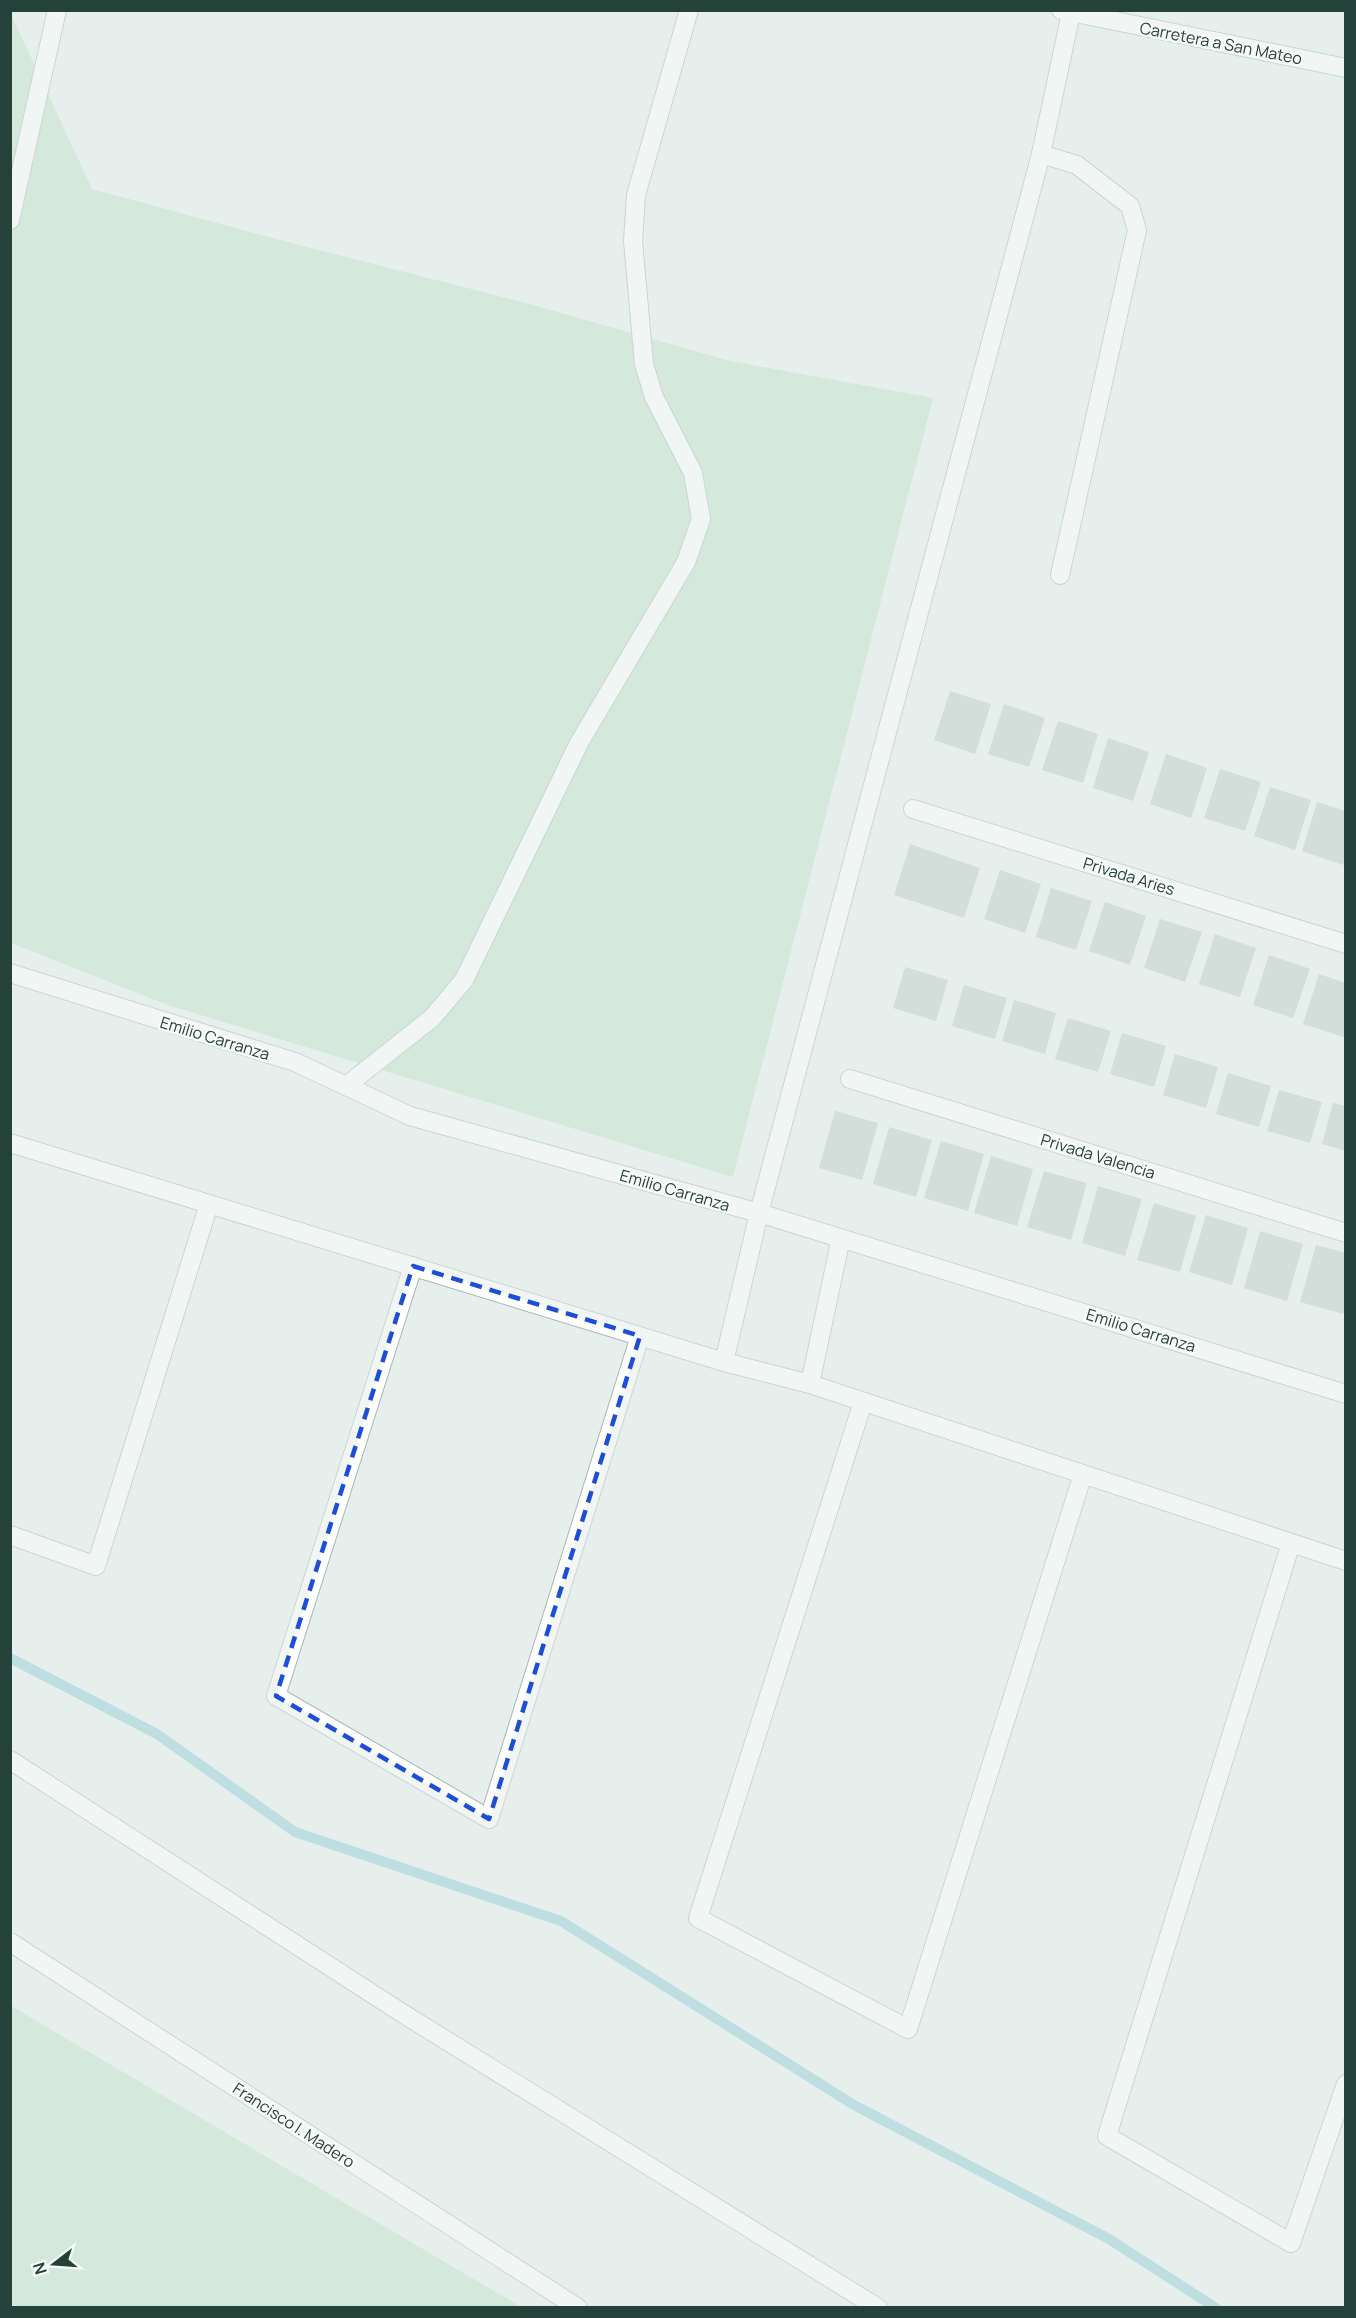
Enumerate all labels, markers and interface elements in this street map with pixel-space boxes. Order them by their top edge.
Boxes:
street label: Carretera a San Mateo [1138,16,1304,70]
street label: Privada Aries [1081,852,1177,900]
street label: Emilio Carranza [158,1011,272,1065]
street label: Privada Valencia [1038,1128,1158,1184]
street label: Emilio Carranza [617,1164,733,1216]
street label: Emilio Carranza [1084,1303,1198,1357]
street label: Francisco I. Madero [229,2077,359,2173]
north arrow [24,2234,84,2294]
text: N [27,2260,52,2277]

